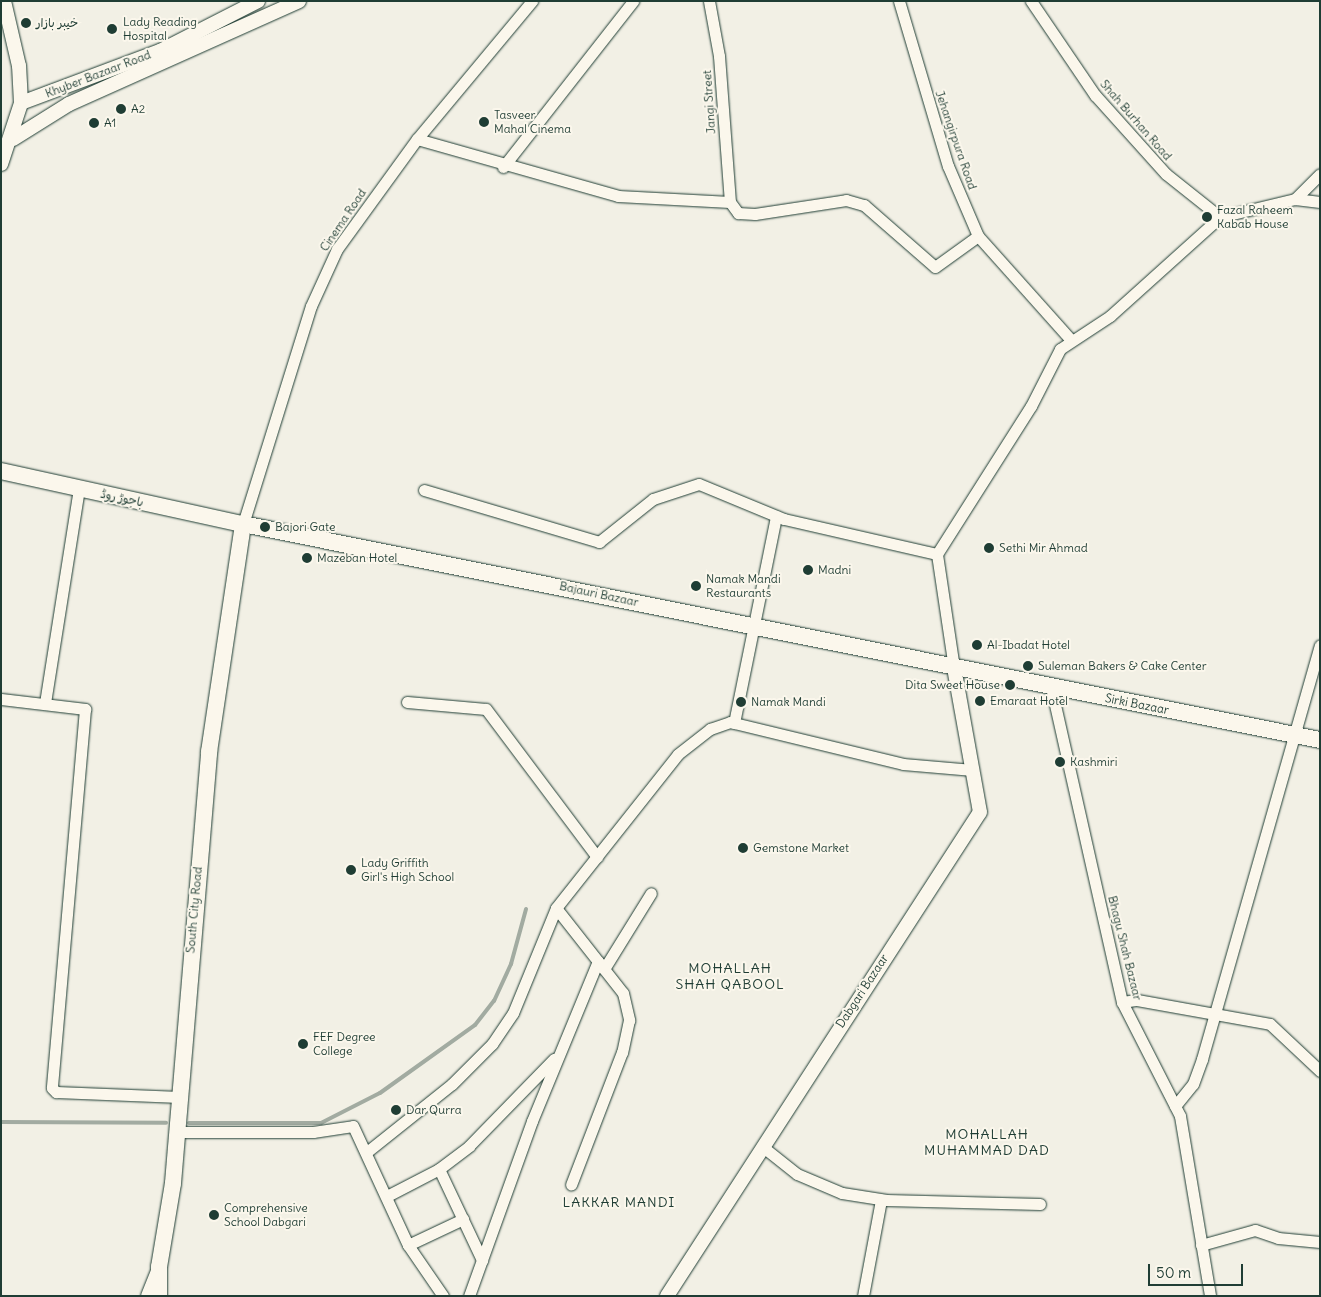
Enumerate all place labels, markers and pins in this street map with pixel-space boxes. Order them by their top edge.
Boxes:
place label: Lady Reading Hospital [123,15,197,43]
place label: خیبر بازار [36,16,78,30]
marker: خیبر بازار [20,17,32,29]
marker: Lady Reading Hospital [105,22,119,36]
place label: A2 [131,102,145,116]
marker: A2 [115,103,127,115]
place label: Tasveer Mahal Cinema [494,108,571,136]
place label: A1 [104,116,116,130]
marker: Tasveer Mahal Cinema [478,116,490,128]
marker: A1 [88,117,100,129]
place label: Fazal Raheem Kabab House [1217,203,1293,231]
marker: Fazal Raheem Kabab House [1201,211,1213,223]
place label: Bajori Gate [275,520,335,534]
marker: Bajori Gate [259,521,271,533]
place label: Sethi Mir Ahmad [999,541,1088,555]
marker: Sethi Mir Ahmad [983,542,995,554]
place label: Mazeban Hotel [317,551,397,565]
marker: Mazeban Hotel [301,552,313,564]
place label: Madni [818,563,851,577]
marker: Madni [802,564,814,576]
place label: Namak Mandi Restaurants [706,572,781,600]
marker: Namak Mandi Restaurants [690,580,702,592]
place label: Al-Ibadat Hotel [987,638,1070,652]
marker: Al-Ibadat Hotel [971,639,983,651]
place label: Suleman Bakers & Cake Center [1038,659,1207,673]
marker: Suleman Bakers & Cake Center [1022,660,1034,672]
place label: Dita Sweet House [905,678,1000,692]
marker: Dita Sweet House [1004,679,1016,691]
place label: Emaraat Hotel [990,694,1068,708]
place label: Namak Mandi [751,695,826,709]
marker: Emaraat Hotel [974,695,986,707]
marker: Namak Mandi [735,696,747,708]
place label: Kashmiri [1070,755,1117,769]
marker: Kashmiri [1054,756,1066,768]
place label: Gemstone Market [753,841,849,855]
marker: Gemstone Market [737,842,749,854]
place label: Lady Griffith Girl's High School [361,856,454,884]
marker: Lady Griffith Girl's High School [345,864,357,876]
place label: FEF Degree College [313,1030,376,1058]
marker: FEF Degree College [297,1038,309,1050]
place label: Dar Qurra [406,1103,462,1117]
marker: Dar Qurra [390,1104,402,1116]
place label: Comprehensive School Dabgari [224,1201,308,1229]
marker: Comprehensive School Dabgari [208,1209,220,1221]

